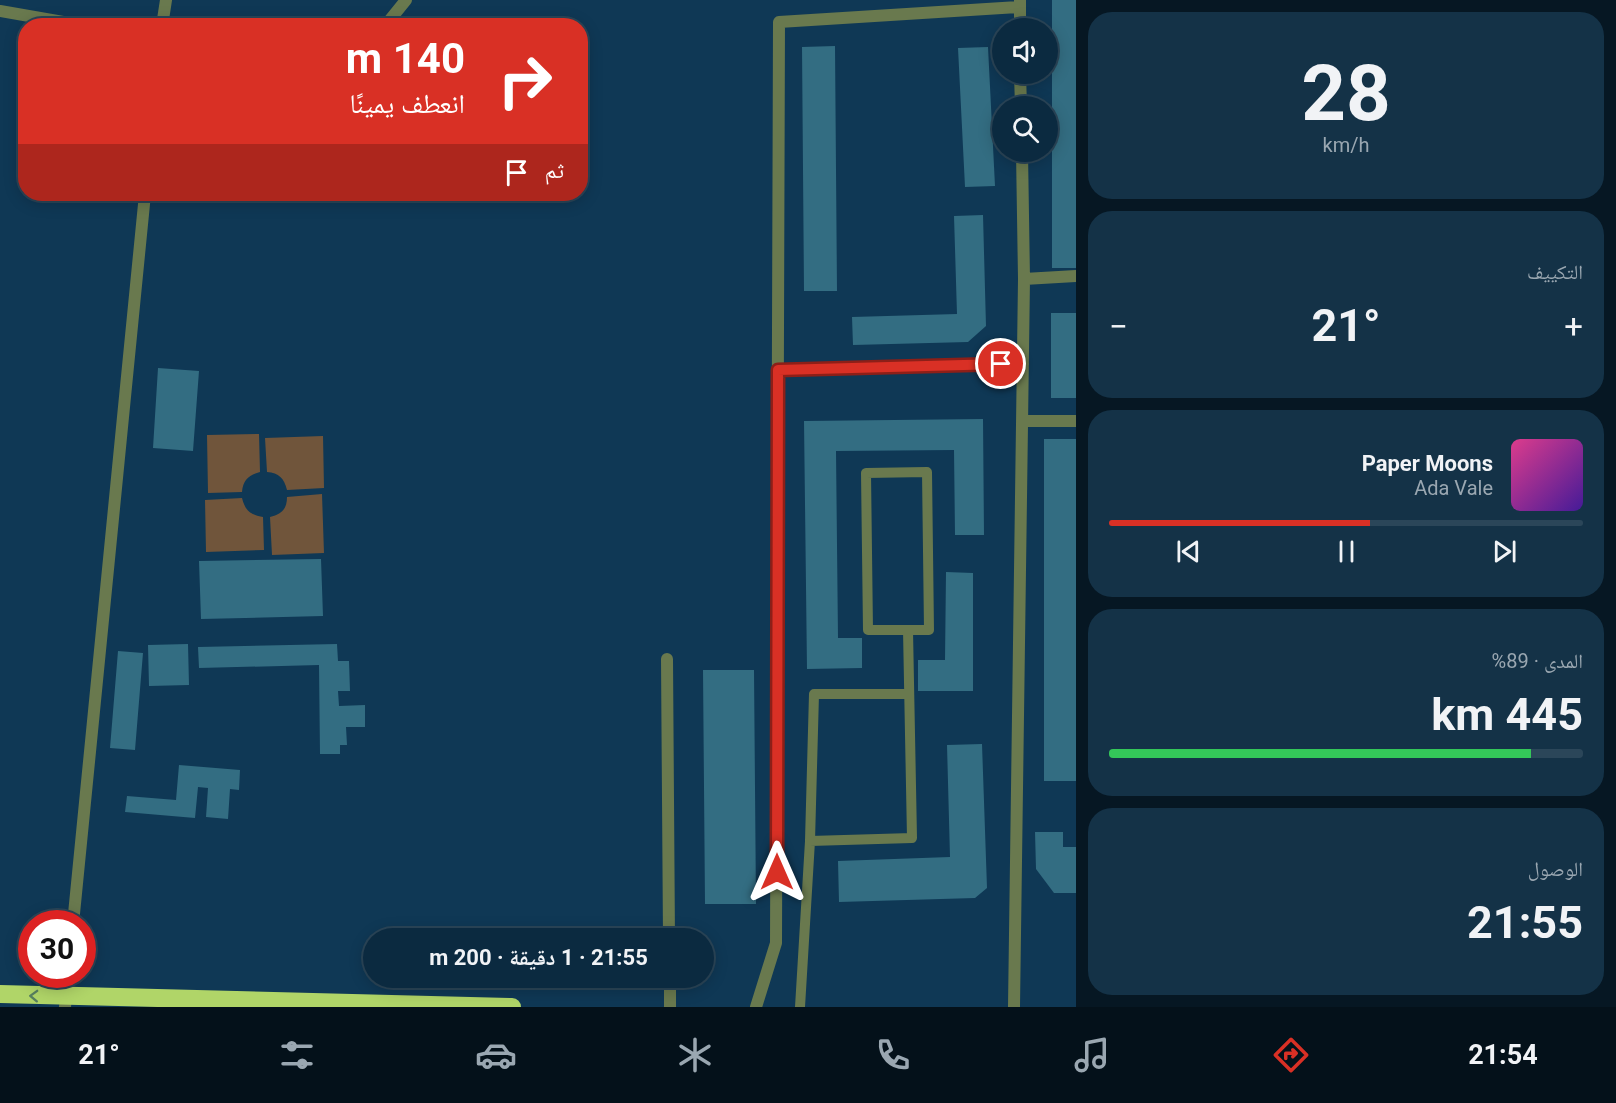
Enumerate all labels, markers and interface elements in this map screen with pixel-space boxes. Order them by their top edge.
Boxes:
map controls [992,18,1058,162]
button: sound [992,18,1058,84]
text: 140 m [346,34,465,83]
icon: right [486,42,564,120]
text: 28 [1301,48,1391,139]
text: انعطف يمينًا [349,88,465,120]
button: search [992,96,1058,162]
text: km/h [1323,133,1369,157]
icon: arrive [500,156,533,189]
text: ثم [545,158,564,183]
text: التكييف [1527,260,1583,284]
text: 21° [1311,299,1381,352]
text: − [1109,307,1128,346]
text: + [1564,307,1583,346]
pin [975,338,1026,389]
icon: arrive [984,347,1017,380]
text: Paper Moons [1362,451,1493,476]
text: Ada Vale [1414,476,1493,500]
icon: previous [1172,535,1205,568]
icon: pause [1330,535,1363,568]
icon: next [1488,535,1521,568]
text: المدى · 89% [1492,649,1583,673]
text: 445 km [1431,688,1583,741]
position arrow [745,840,809,904]
text: الوصول [1528,857,1583,881]
text: 21:55 [1467,896,1583,949]
speed limit sign: 30 [18,910,96,988]
text: 21:55 · 1 دقيقة · 200 m [429,945,648,970]
one-way arrow [29,989,38,1002]
icon: filters [276,1034,318,1076]
icon: car [475,1034,517,1076]
icon: climate [674,1034,716,1076]
icon: phone [872,1034,914,1076]
icon: music [1071,1034,1113,1076]
icon: directions [1270,1034,1312,1076]
text: 21° [78,1039,120,1071]
text: 21:54 [1468,1039,1538,1071]

